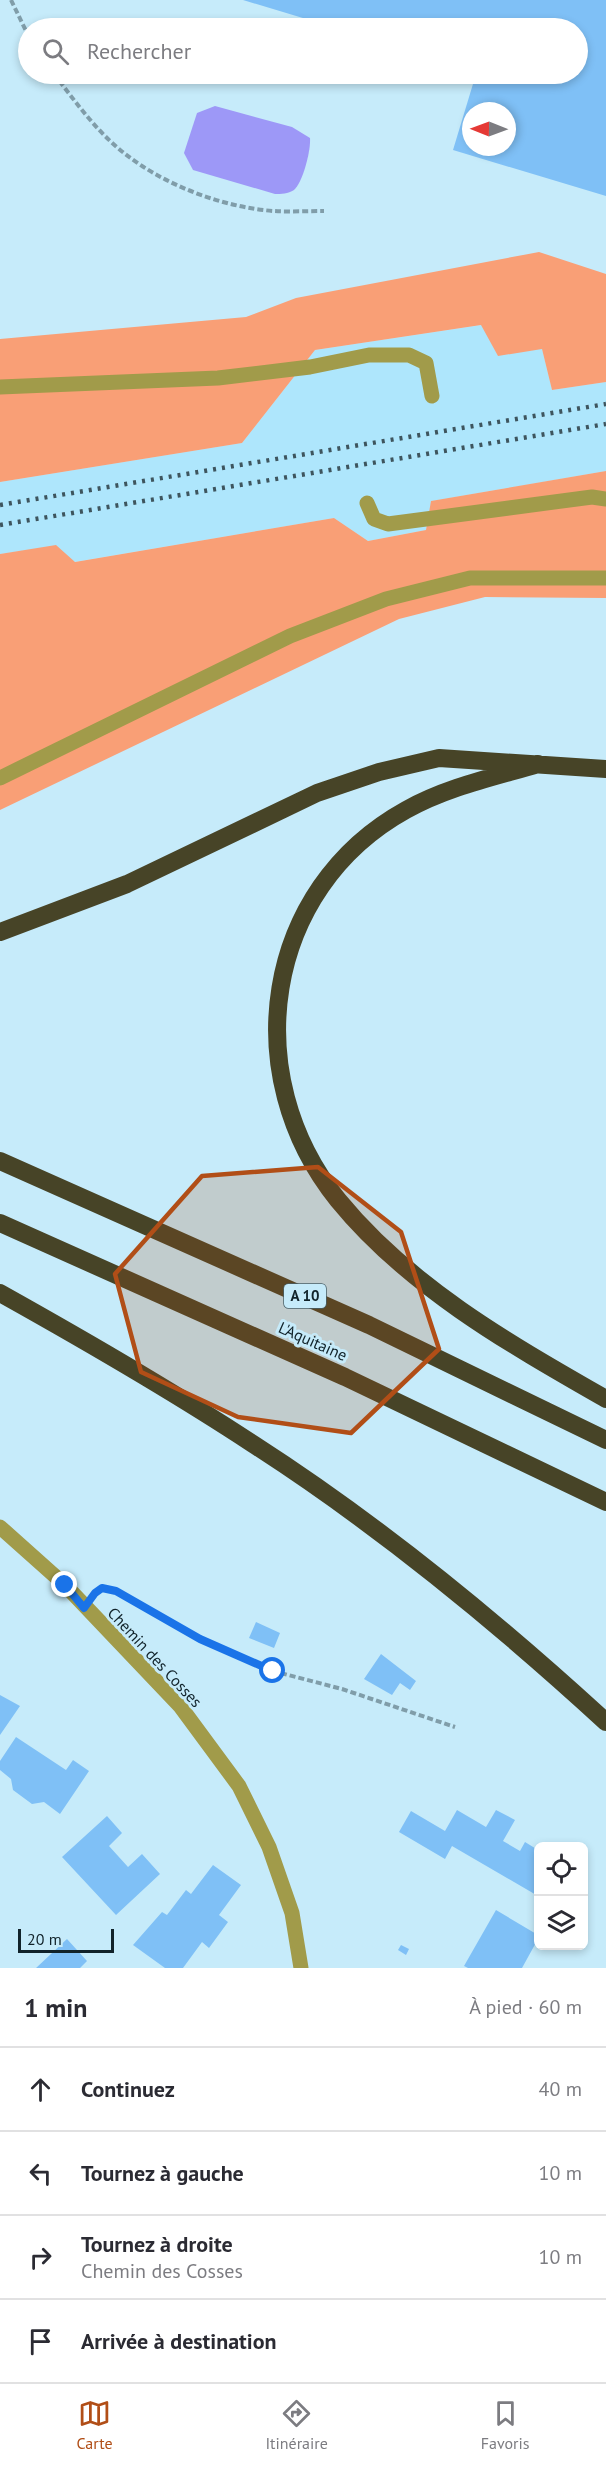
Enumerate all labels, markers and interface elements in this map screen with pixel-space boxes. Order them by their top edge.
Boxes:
search box [18,18,588,84]
icon: search [39,35,72,68]
text: Rechercher [87,37,191,65]
north arrow [462,102,516,156]
road number: A 10 [284,1284,326,1308]
street label: L'Aquitaine [276,1317,350,1365]
route end [51,1571,77,1597]
street label: Chemin des Cosses [104,1603,207,1711]
route start [259,1657,285,1683]
map controls [534,1842,588,1950]
button: locate [534,1842,588,1896]
button: layers [534,1896,588,1950]
scale bar [18,1926,114,1954]
text: 20 m [27,1929,62,1949]
text: 1 min [24,1991,87,2024]
text: À pied · 60 m [469,1994,582,2020]
icon: ahead [24,2073,57,2106]
text: Continuez [81,2075,175,2103]
text: 40 m [539,2076,582,2102]
icon: left [24,2157,57,2190]
text: Tournez à gauche [81,2159,244,2187]
text: 10 m [539,2160,582,2186]
text: Tournez à droite [81,2230,233,2258]
icon: right [24,2241,57,2274]
text: 10 m [539,2244,582,2270]
text: Chemin des Cosses [81,2258,243,2284]
icon: arrive [24,2325,57,2358]
text: Arrivée à destination [81,2327,277,2355]
tab: Carte [76,2397,113,2453]
tab: Itinéraire [265,2397,328,2453]
tab: Favoris [481,2397,530,2453]

